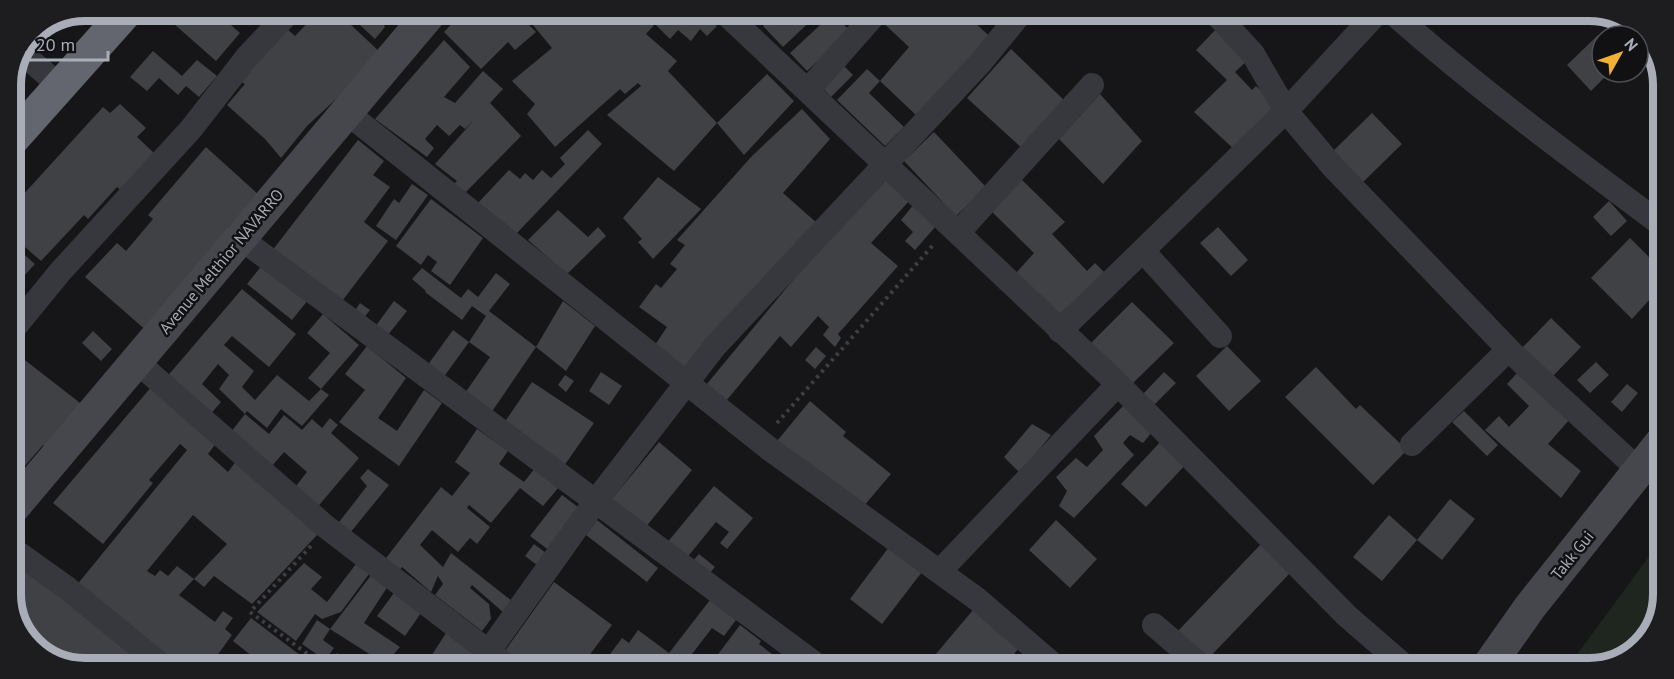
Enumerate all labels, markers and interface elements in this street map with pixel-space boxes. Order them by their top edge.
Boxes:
scale bar [27,24,108,62]
north arrow [1590,24,1650,84]
text: 20 m [36,33,75,56]
text: N [1620,34,1643,55]
street label: Avenue Melthior NAVARRO [155,184,287,337]
street label: Takk Gui [1546,527,1598,583]

